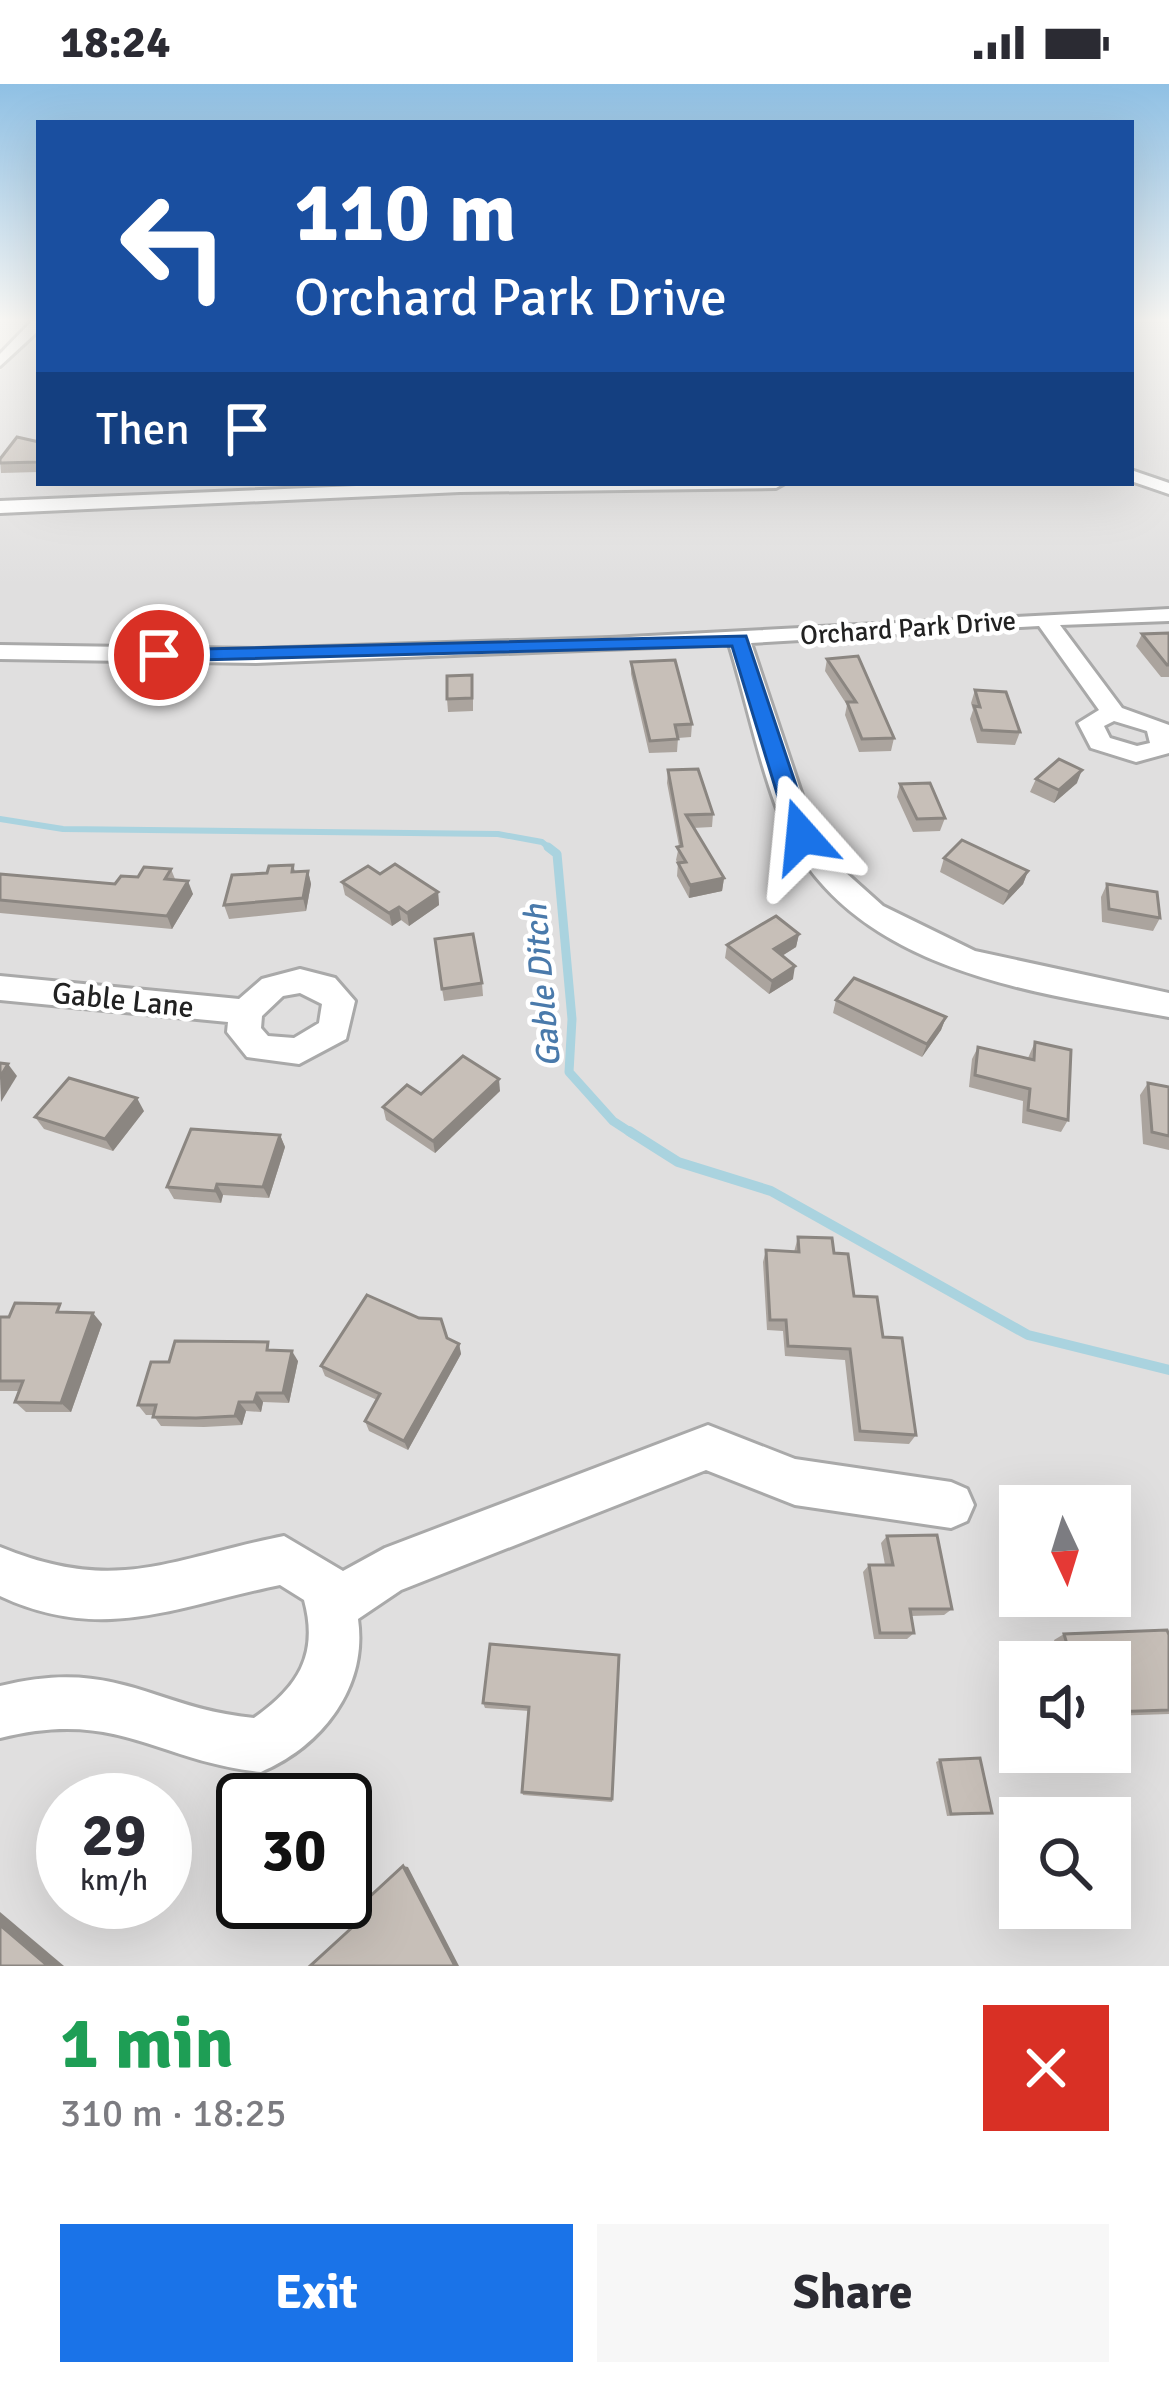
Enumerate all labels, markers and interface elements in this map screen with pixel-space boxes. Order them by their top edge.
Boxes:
text: 18:24 [60,15,170,70]
text: 110 m [294,161,516,265]
icon: left [96,168,252,324]
text: Orchard Park Drive [294,264,727,331]
icon: arrive [214,396,280,462]
text: Then [96,402,190,457]
pin [108,604,210,706]
street label: Orchard Park Drive [799,604,1017,653]
icon: arrive [126,622,192,688]
position arrow [739,773,865,899]
water label: Gable Ditch [515,902,570,1069]
street label: Gable Lane [50,975,196,1026]
north arrow [999,1485,1131,1617]
map controls [999,1485,1131,1929]
button: sound [999,1641,1131,1773]
speed limit sign: 30 [216,1773,372,1929]
button: search [999,1797,1131,1929]
text: 29 [82,1799,146,1873]
text: km/h [80,1862,148,1899]
text: 1 min [60,1999,234,2088]
button: close [983,2005,1109,2131]
text: 310 m · 18:25 [60,2089,287,2137]
button: Exit [60,2224,573,2362]
button: Share [597,2224,1109,2362]

